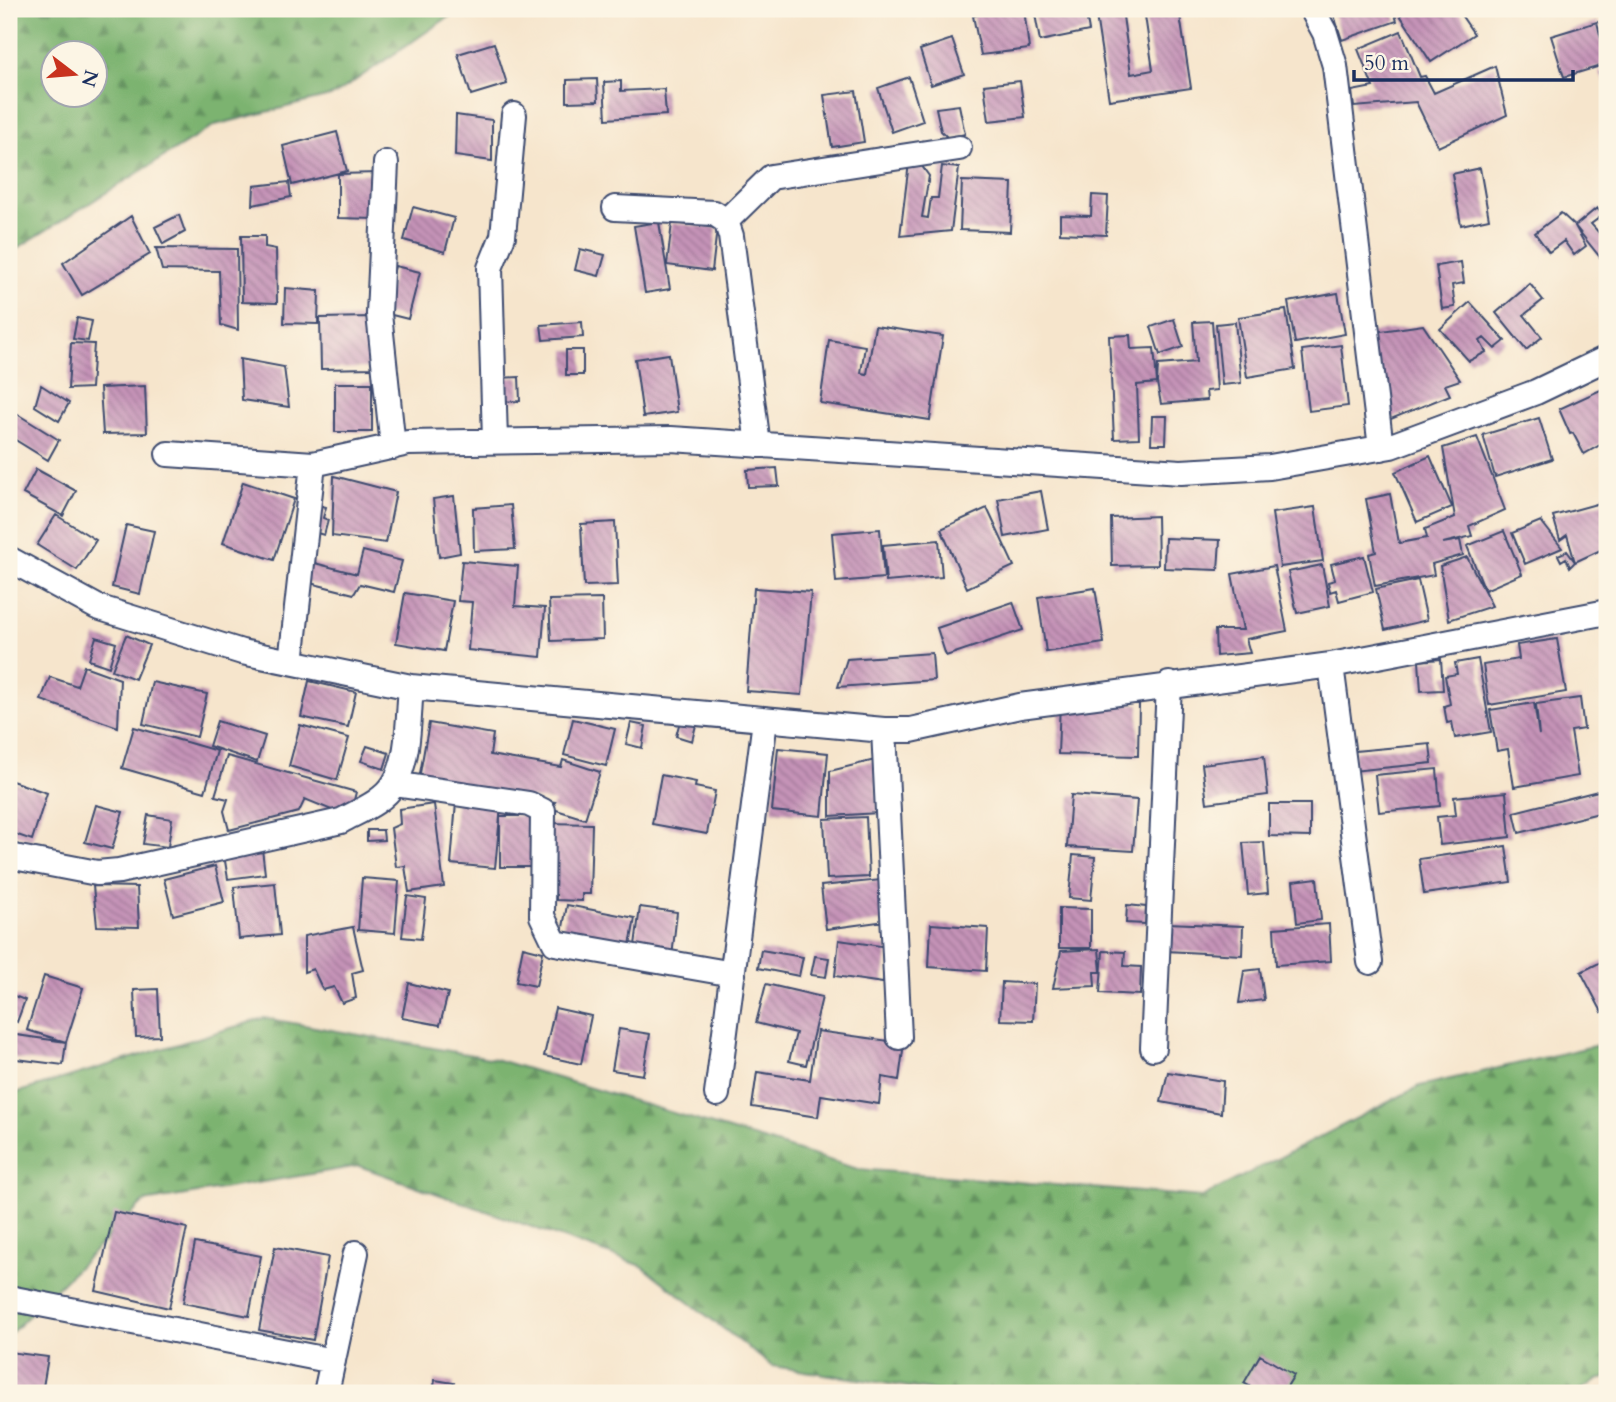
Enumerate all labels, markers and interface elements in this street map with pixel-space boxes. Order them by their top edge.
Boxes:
north arrow [38,38,108,108]
scale bar [1354,38,1572,82]
text: 50 m [1364,49,1409,78]
text: N [74,67,104,90]

